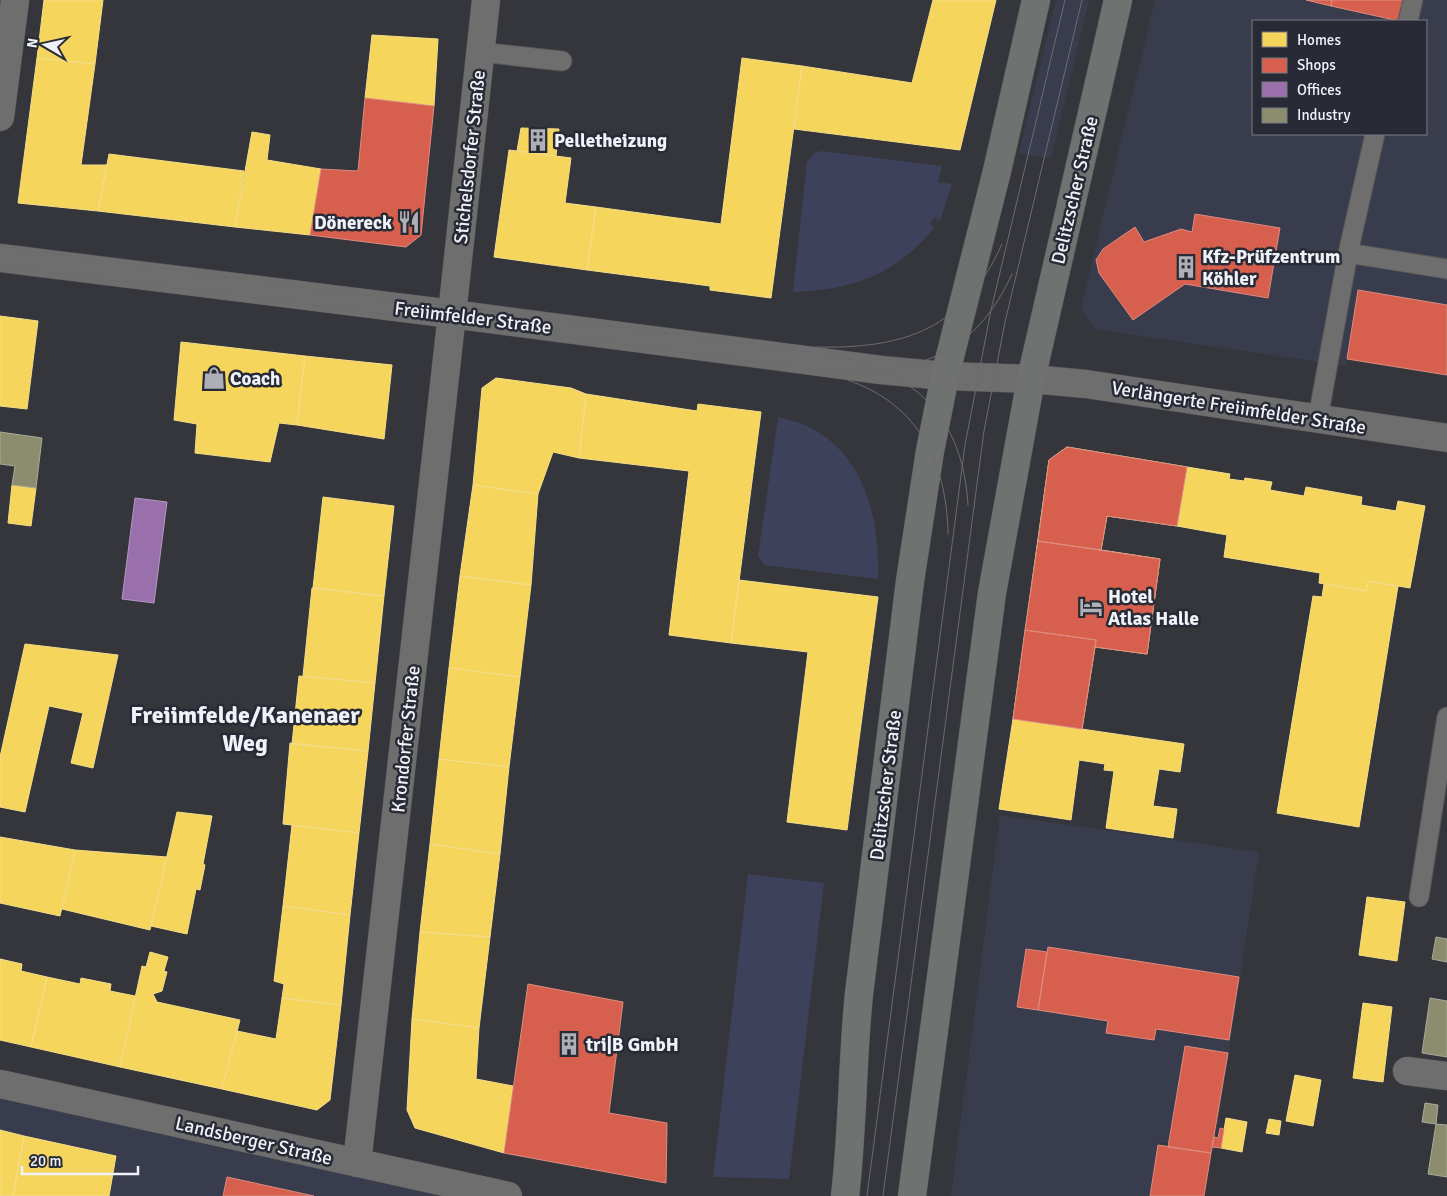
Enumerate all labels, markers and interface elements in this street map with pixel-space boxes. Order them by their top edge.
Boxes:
north arrow [20,20,70,70]
legend [1252,20,1427,135]
text: Homes [1297,31,1341,49]
text: N [23,37,42,49]
text: Shops [1297,56,1336,74]
street label: Stichelsdorfer Straße [449,69,491,245]
text: Offices [1297,81,1342,99]
text: Industry [1297,106,1350,124]
street label: Delitzscher Straße [1046,114,1104,267]
building icon: Pelletheizung [525,127,551,153]
place label: Pelletheizung [554,129,667,153]
restaurant icon: Dönereck [396,209,422,235]
place label: Dönereck [314,211,392,235]
place label: Kfz-Prüfzentrum Köhler [1202,245,1340,291]
building icon: Kfz-Prüfzentrum Köhler [1173,254,1199,280]
street label: Freiimfelder Straße [393,296,553,340]
shop icon: Coach [201,365,227,391]
place label: Coach [230,367,280,391]
street label: Verlängerte Freiimfelder Straße [1110,376,1368,440]
place label: Hotel Atlas Halle [1108,585,1199,631]
hotel icon: Hotel Atlas Halle [1078,594,1104,620]
street label: Krondorfer Straße [386,664,426,814]
district label: Freiimfelde/Kanenaer Weg [130,700,360,758]
street label: Delitzscher Straße [865,709,907,862]
building icon: tri|B GmbH [556,1031,582,1057]
place label: tri|B GmbH [585,1033,679,1057]
street label: Landsberger Straße [173,1111,335,1171]
scale bar [22,1144,139,1176]
text: 20 m [30,1152,61,1170]

